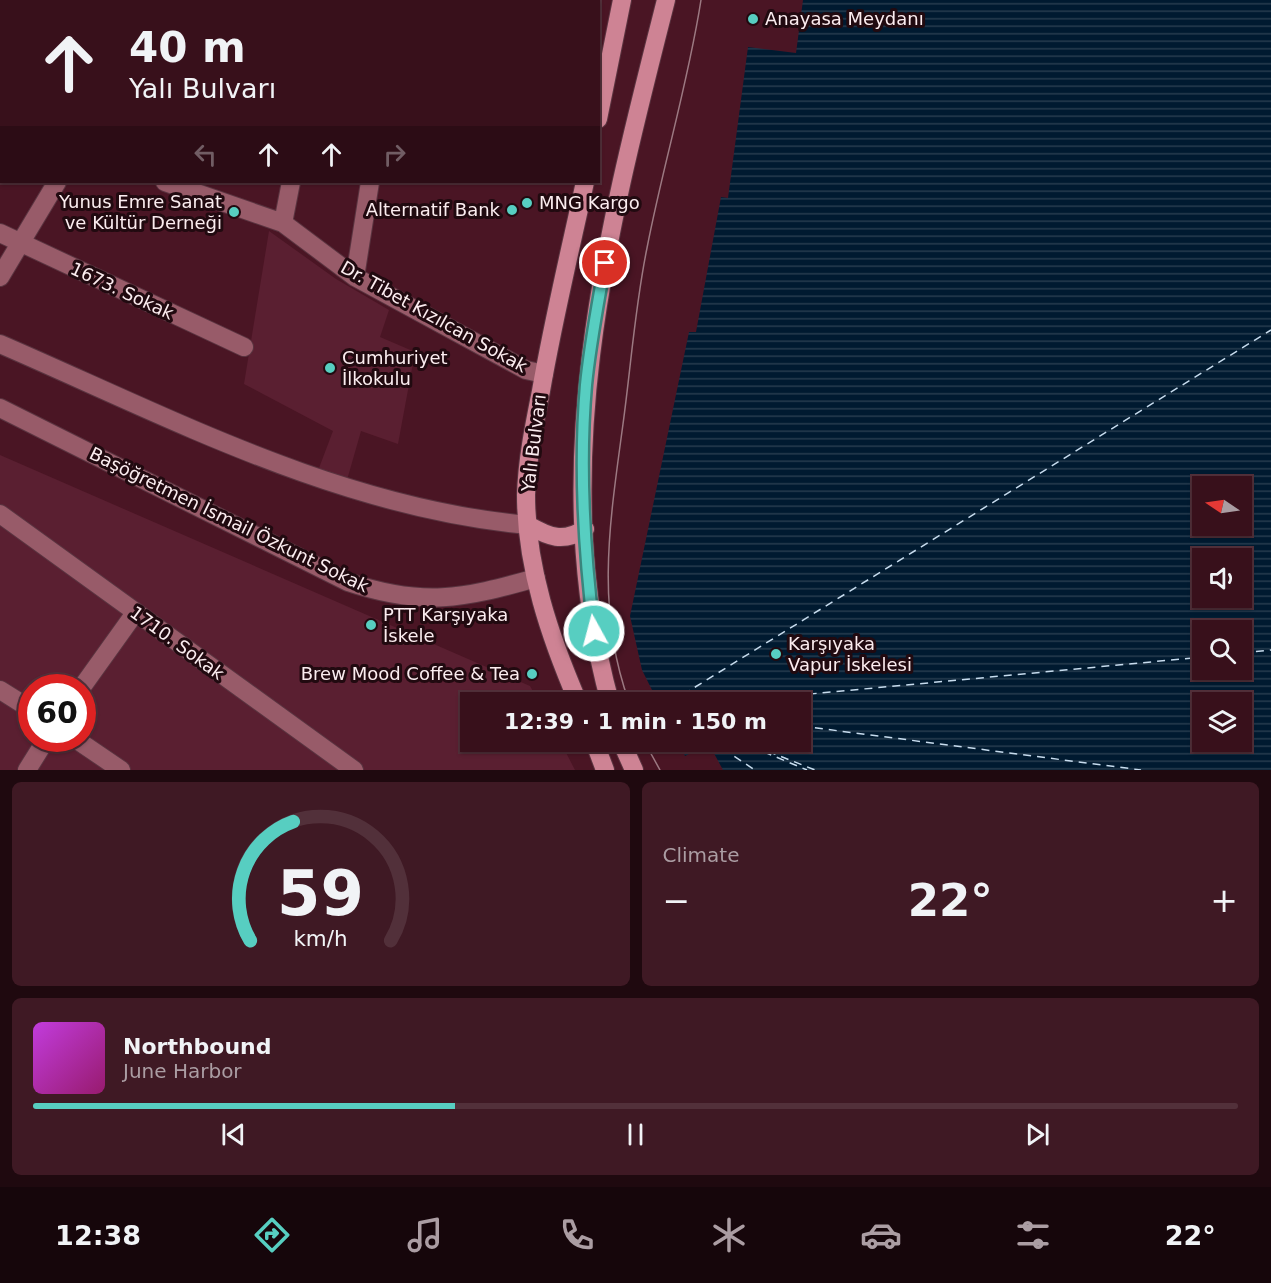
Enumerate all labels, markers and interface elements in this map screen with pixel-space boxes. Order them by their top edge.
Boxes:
place label: Anayasa Meydanı [765,8,924,29]
marker: Anayasa Meydanı [746,12,760,26]
text: 40 m [129,23,246,72]
icon: ahead [30,24,108,102]
text: Yalı Bulvarı [129,73,276,104]
icon: left [189,138,222,171]
icon: ahead [252,138,285,171]
icon: ahead [315,138,348,171]
icon: right [378,138,411,171]
place label: Yunus Emre Sanat ve Kültür Derneği [58,191,222,233]
place label: MNG Kargo [539,192,640,213]
marker: MNG Kargo [520,196,534,210]
place label: Alternatif Bank [366,199,501,220]
marker: Alternatif Bank [505,203,519,217]
marker: Yunus Emre Sanat ve Kültür Derneği [227,205,241,219]
pin [579,237,630,288]
icon: arrive [588,246,621,279]
street label: Dr. Tibet Kızılcan Sokak [337,256,532,377]
street label: 1673. Sokak [67,258,178,324]
place label: Cumhuriyet İlkokulu [342,347,448,389]
marker: Cumhuriyet İlkokulu [323,361,337,375]
street label: Yalı Bulvarı [517,393,550,494]
street label: Başöğretmen İsmail Özkunt Sokak [86,443,373,597]
north arrow [1192,476,1252,536]
map controls [1192,476,1252,752]
button: sound [1192,548,1252,608]
position arrow [562,599,626,663]
street label: 1710. Sokak [126,601,229,684]
place label: PTT Karşıyaka İskele [383,604,508,646]
marker: PTT Karşıyaka İskele [364,618,378,632]
button: search [1192,620,1252,680]
place label: Karşıyaka Vapur İskelesi [788,633,912,675]
marker: Karşıyaka Vapur İskelesi [769,647,783,661]
place label: Brew Mood Coffee & Tea [301,663,520,684]
marker: Brew Mood Coffee & Tea [525,667,539,681]
speed limit sign: 60 [18,674,96,752]
button: layers [1192,692,1252,752]
text: 12:39 · 1 min · 150 m [504,709,767,734]
text: Climate [663,843,739,867]
text: 59 [277,857,364,930]
text: 22° [908,874,993,927]
text: − [663,881,690,920]
text: + [1210,881,1238,920]
text: km/h [294,926,348,951]
text: Northbound [123,1034,272,1059]
text: June Harbor [123,1059,242,1083]
icon: previous [217,1118,250,1151]
icon: pause [619,1118,652,1151]
icon: next [1021,1118,1054,1151]
icon: directions [251,1214,293,1256]
icon: music [404,1214,446,1256]
icon: phone [556,1214,598,1256]
icon: climate [708,1214,750,1256]
icon: car [860,1214,902,1256]
icon: filters [1012,1214,1054,1256]
text: 12:38 [55,1220,141,1251]
text: 22° [1165,1220,1216,1251]

